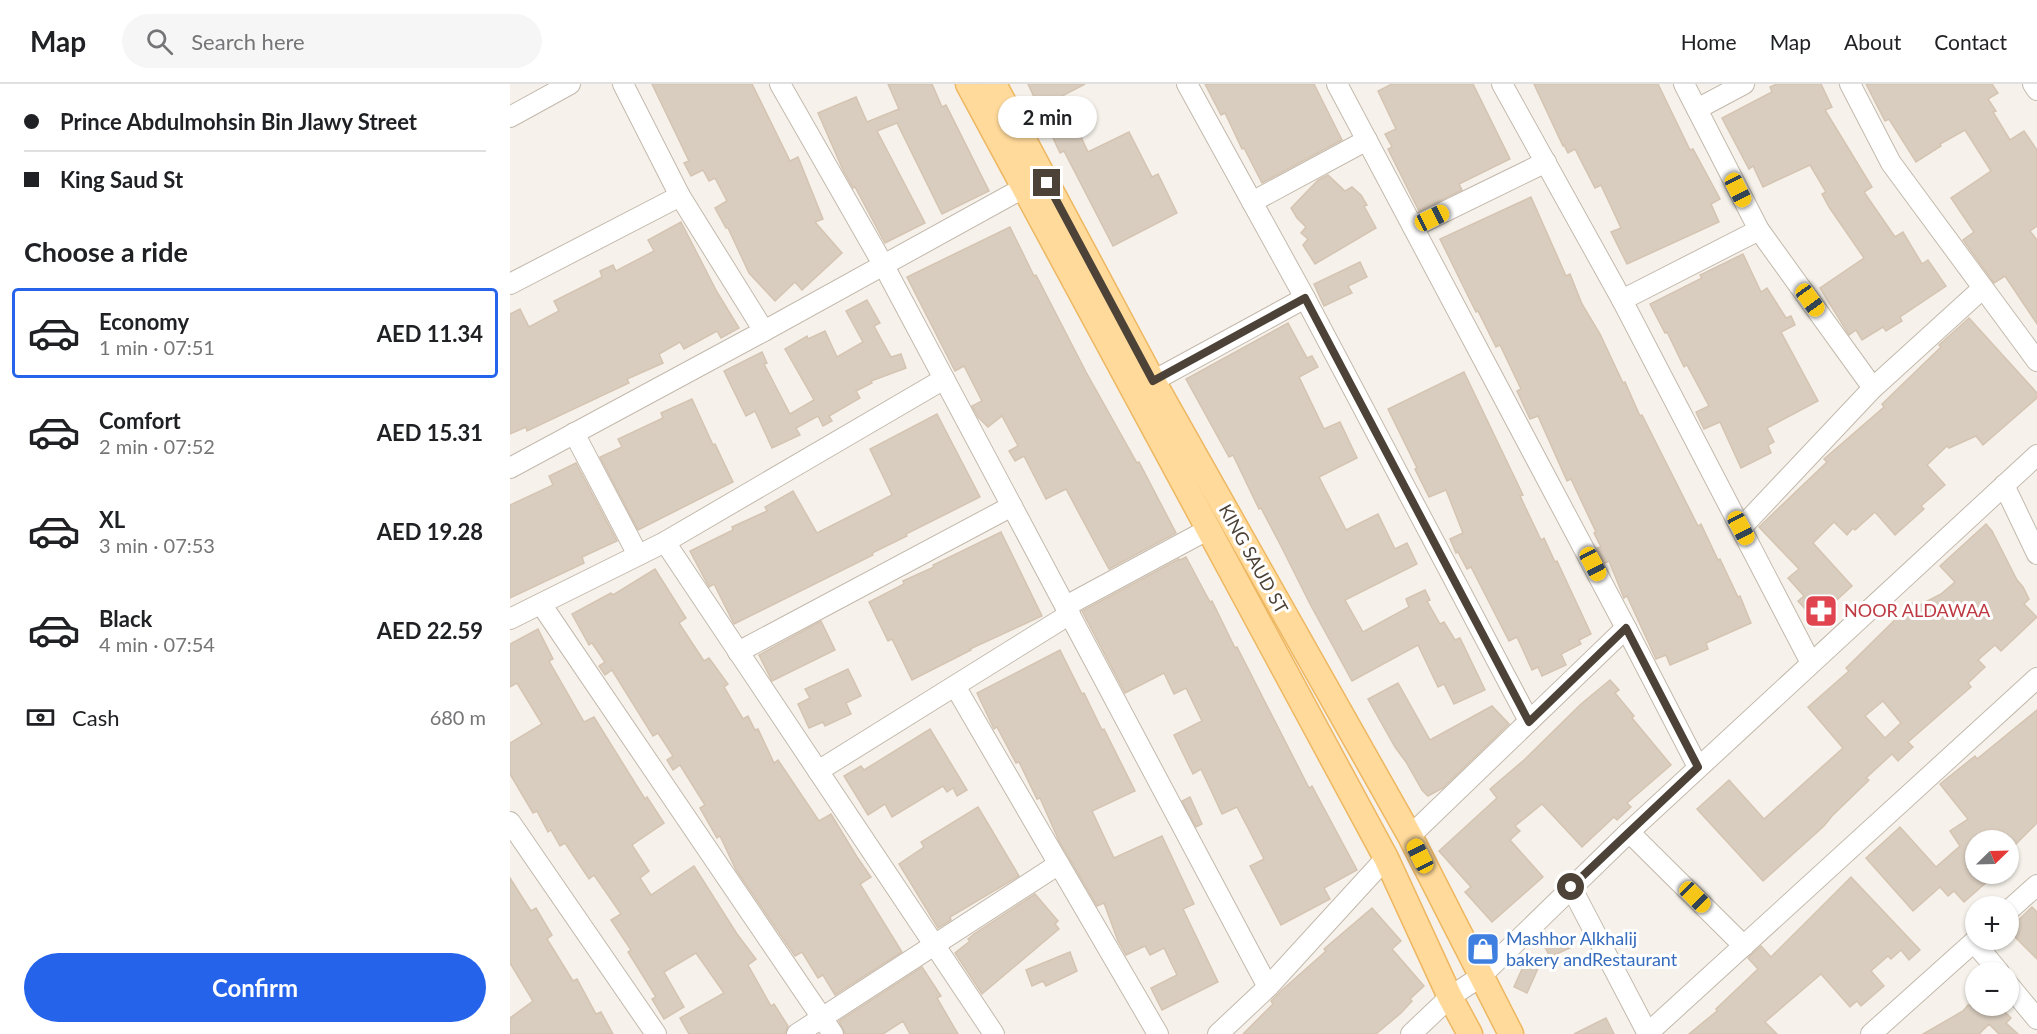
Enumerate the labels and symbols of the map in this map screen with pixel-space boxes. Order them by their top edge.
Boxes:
callout: 2 min [998,96,1096,138]
route end [1033,169,1060,196]
car [1722,170,1754,210]
car [1412,202,1452,234]
car [1792,280,1828,320]
street label: KING SAUD ST [1215,500,1293,617]
car [1725,508,1757,548]
car [1577,544,1609,584]
pharmacy icon: NOOR ALDAWAA [1803,593,1839,629]
place label: NOOR ALDAWAA [1844,599,1991,621]
north arrow [1965,830,2019,884]
car [1404,836,1436,876]
route start [1557,873,1584,900]
car [1676,878,1714,916]
place label: Mashhor Alkhalij bakery andRestaurant [1506,927,1678,970]
shop icon: Mashhor Alkhalij bakery andRestaurant [1465,931,1501,967]

